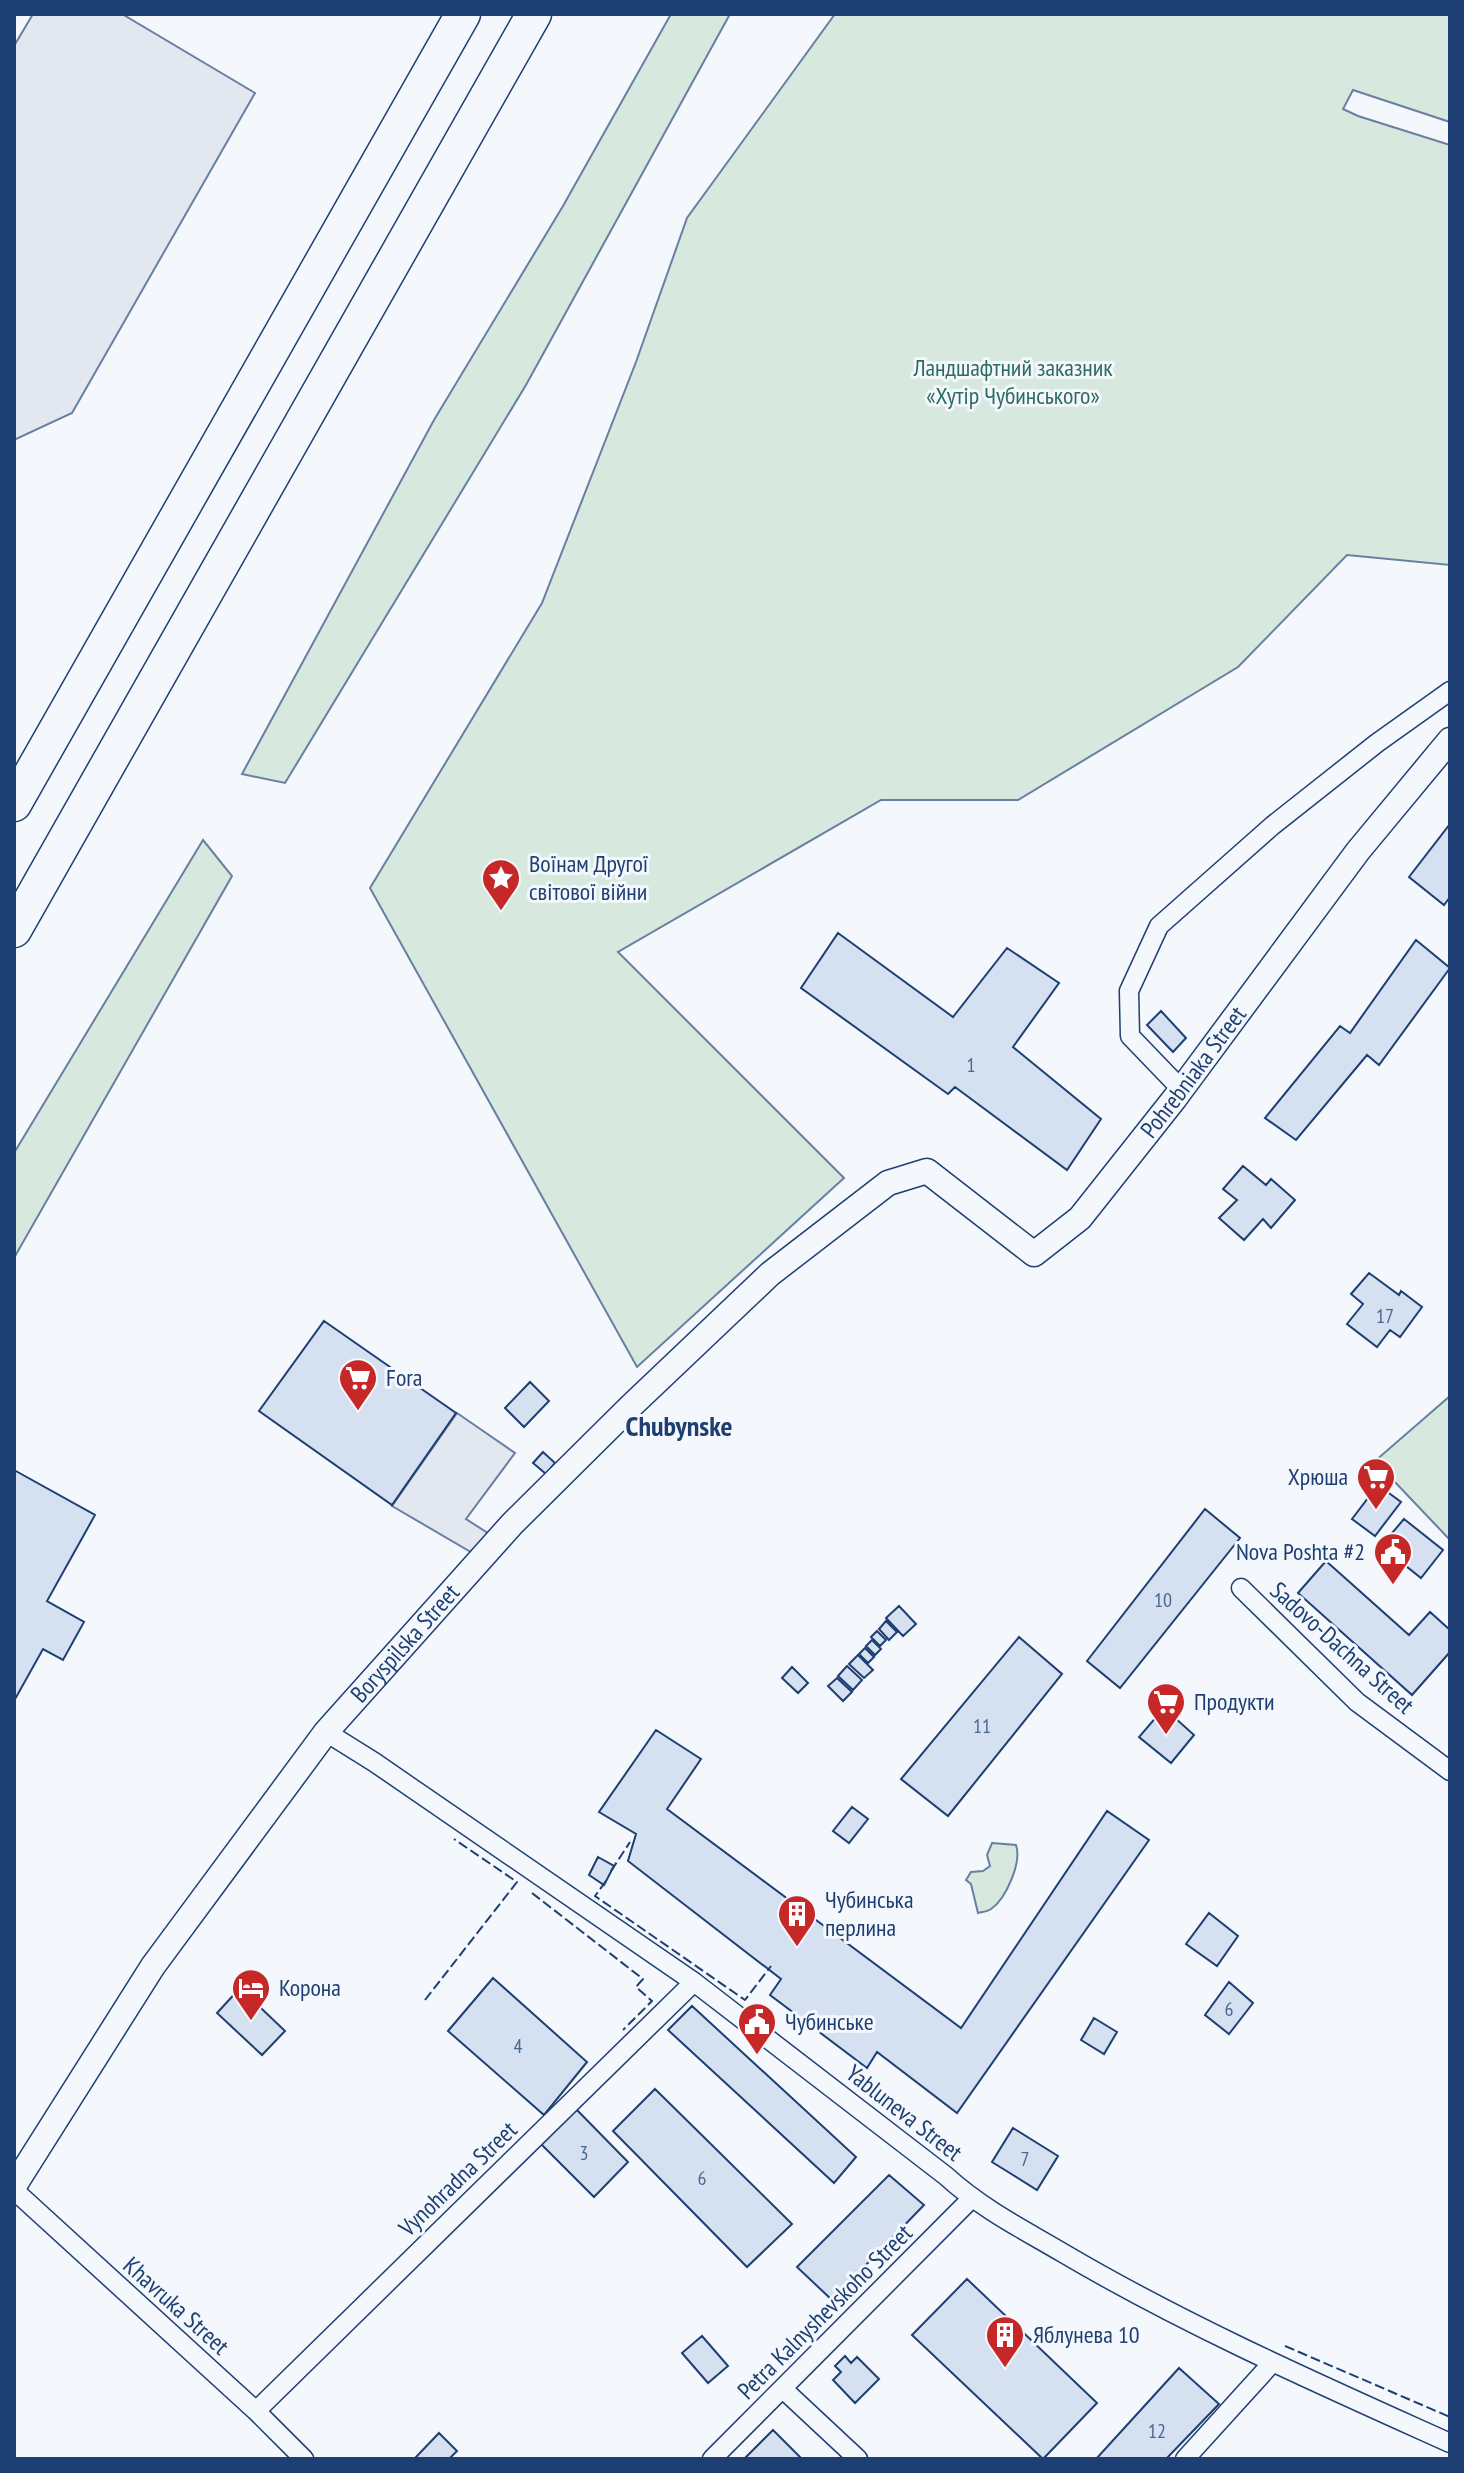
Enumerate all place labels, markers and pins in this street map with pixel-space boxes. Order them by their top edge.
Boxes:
place label: Воїнам Другої світової війни [529,848,649,907]
place icon: Воїнам Другої світової війни [480,857,522,912]
supermarket icon: Fora [337,1357,379,1412]
place label: Fora [386,1362,422,1393]
supermarket icon: Хрюша [1355,1456,1397,1511]
place label: Хрюша [1288,1461,1348,1492]
public building icon: Nova Poshta #2 [1372,1531,1414,1586]
place label: Nova Poshta #2 [1236,1536,1365,1567]
supermarket icon: Продукти [1145,1681,1187,1736]
place label: Продукти [1194,1686,1275,1717]
place label: Чубинська перлина [825,1884,914,1943]
building icon: Чубинська перлина [776,1893,818,1948]
hotel icon: Корона [230,1967,272,2022]
place label: Корона [279,1972,341,2003]
public building icon: Чубинське [736,2001,778,2056]
place label: Чубинське [785,2006,874,2037]
building icon: Яблунева 10 [984,2314,1026,2369]
place label: Яблунева 10 [1033,2319,1140,2350]

